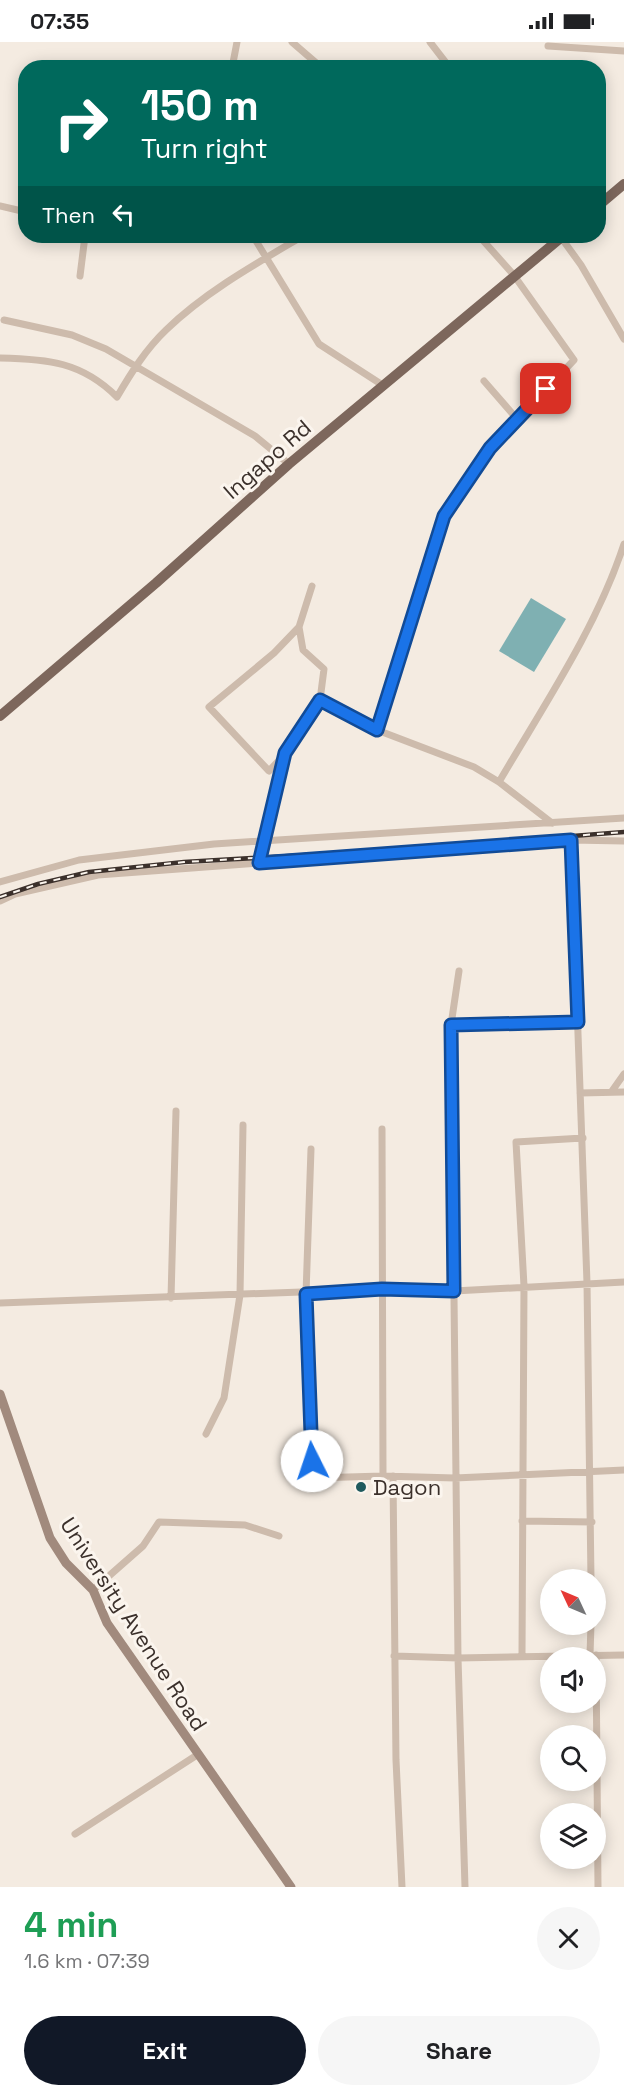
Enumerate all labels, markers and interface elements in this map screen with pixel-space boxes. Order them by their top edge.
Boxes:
text: 07:35 [30,7,89,35]
text: 150 m [141,79,259,132]
icon: right [42,84,120,162]
text: Turn right [141,131,268,166]
icon: left [107,198,140,231]
text: Then [42,201,95,229]
pin [520,363,571,414]
icon: arrive [529,372,562,405]
street label: Ingapo Rd [217,413,317,505]
position arrow [280,1429,344,1493]
place label: Dagon [373,1473,441,1501]
marker: Dagon [354,1480,368,1494]
street label: University Avenue Road [54,1512,214,1736]
north arrow [540,1569,606,1635]
map controls [540,1569,606,1869]
button: sound [540,1647,606,1713]
button: search [540,1725,606,1791]
button: layers [540,1803,606,1869]
text: 4 min [24,1902,119,1948]
button: close [537,1907,600,1970]
text: 1.6 km · 07:39 [24,1948,150,1974]
button: Exit [24,2016,306,2085]
button: Share [318,2016,600,2085]

